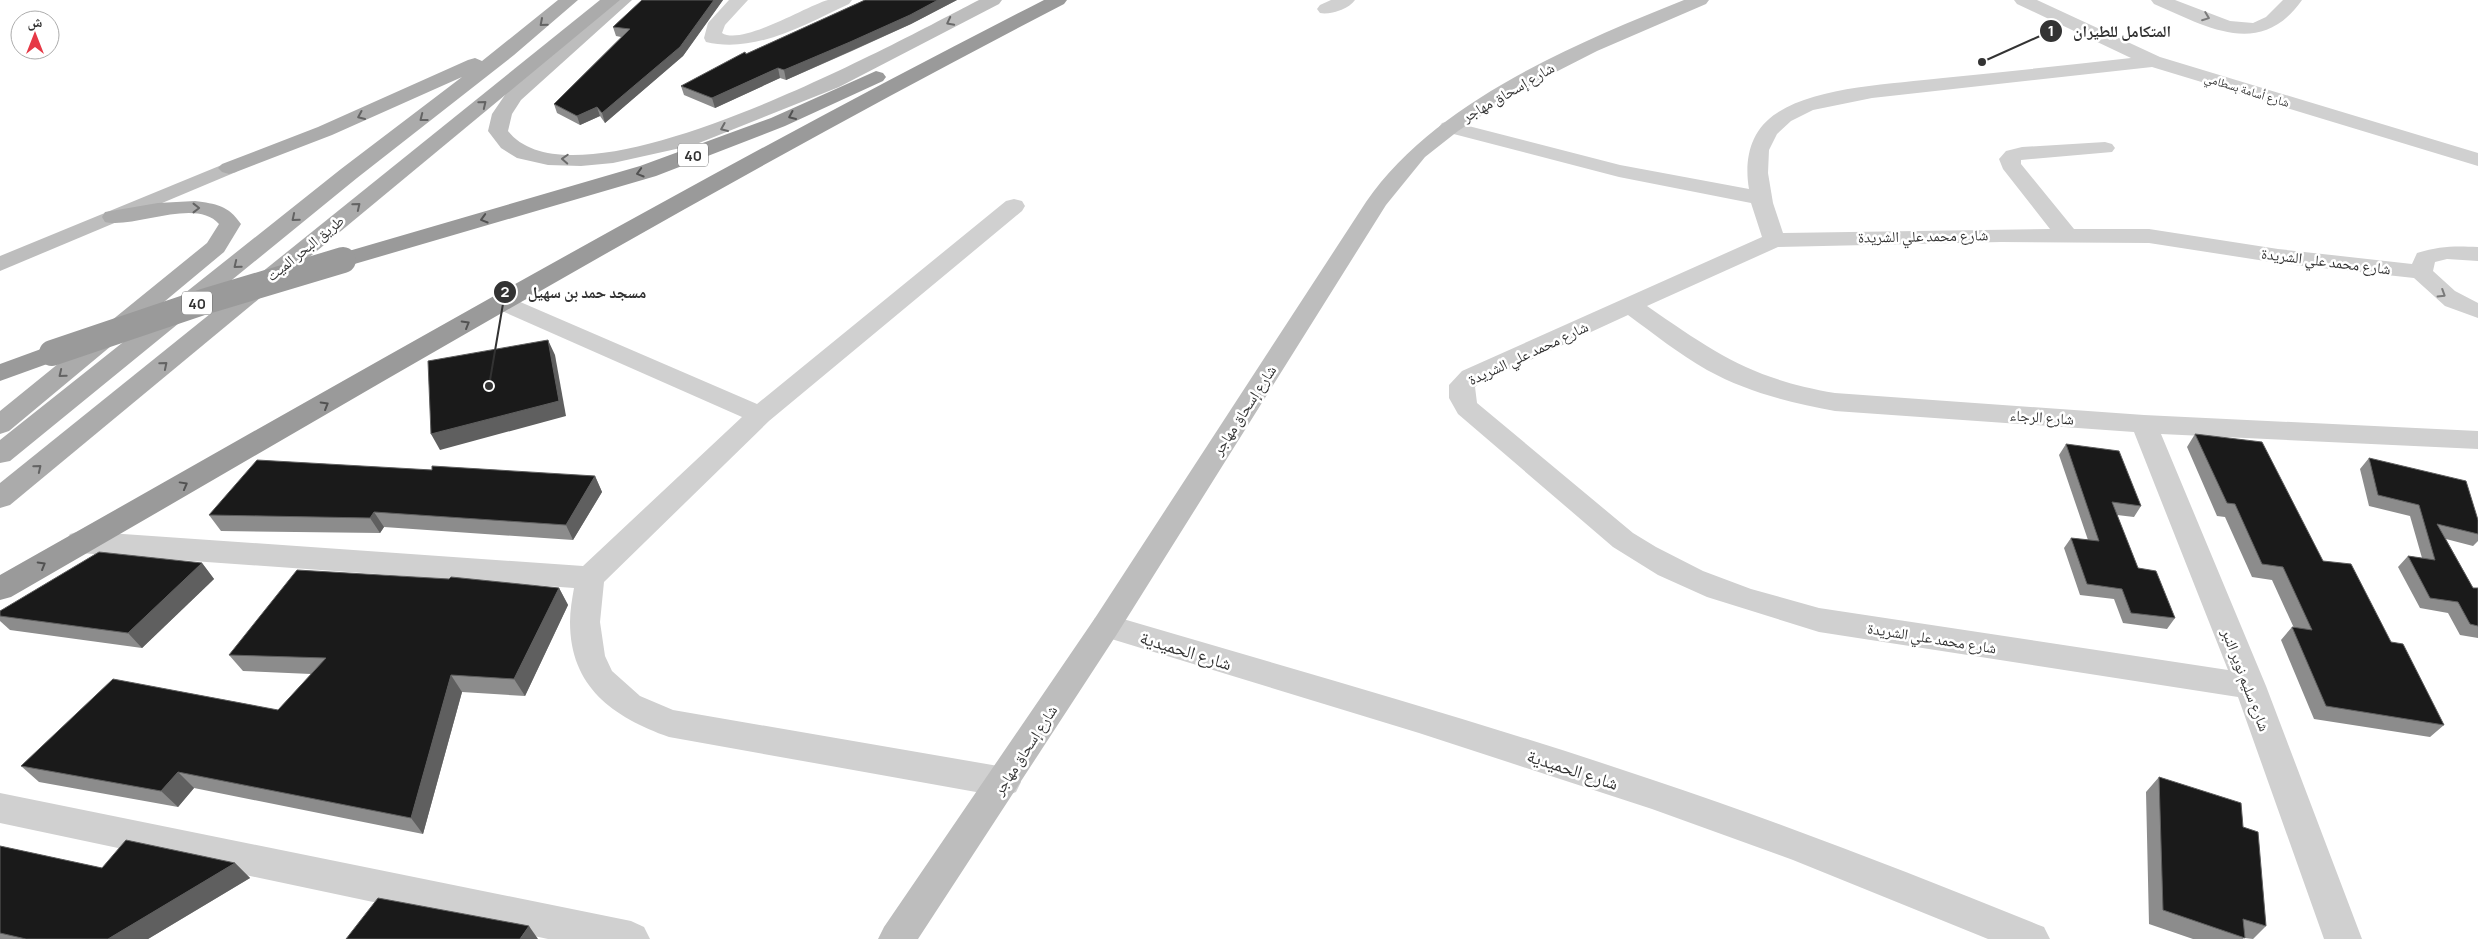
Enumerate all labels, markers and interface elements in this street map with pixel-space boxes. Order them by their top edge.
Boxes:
north arrow [10,10,60,60]
one-way arrow [2201,11,2209,21]
text: ش [28,12,43,31]
one-way arrow [946,16,955,26]
callout: المتكامل للطيران [2038,16,2181,47]
one-way arrow [540,17,549,25]
text: 1 [2048,20,2054,41]
text: المتكامل للطيران [2073,20,2171,42]
street label: شارع إسحاق مهاجر [1457,57,1558,127]
street label: شارع أسامة بسطامي [2202,69,2292,113]
one-way arrow [478,100,487,109]
one-way arrow [357,109,366,120]
one-way arrow [788,109,797,120]
one-way arrow [420,112,429,120]
one-way arrow [720,123,728,133]
road number: 40 [678,144,708,166]
one-way arrow [561,154,569,165]
one-way arrow [637,168,645,178]
one-way arrow [193,203,201,213]
one-way arrow [351,203,360,211]
street label: طريق البحر الميت [262,210,348,286]
one-way arrow [292,212,301,221]
one-way arrow [481,213,489,223]
street label: شارع محمد علي الشريدة [1858,224,1988,249]
street label: شارع محمد علي الشريدة [2260,243,2392,281]
one-way arrow [234,260,243,269]
callout: مسجد حمد بن سهيل [493,276,656,307]
text: 2 [501,281,510,302]
text: مسجد حمد بن سهيل [528,281,646,303]
one-way arrow [2437,287,2446,297]
road number: 40 [182,292,212,314]
street label: شارع محمد علي الشريدة [1464,316,1592,392]
one-way arrow [461,321,470,331]
street label: شارع إسحاق مهاجر [1206,361,1281,460]
one-way arrow [158,362,167,371]
one-way arrow [59,368,68,376]
one-way arrow [320,402,329,412]
street label: شارع الرجاء [2009,404,2075,430]
one-way arrow [33,464,42,473]
one-way arrow [178,481,187,491]
one-way arrow [37,561,46,571]
street label: شارع محمد علي الشريدة [1866,617,1998,660]
street label: شارع الحميدية [1137,625,1235,675]
street label: شارع سليم نوير النبر [2216,625,2275,734]
street label: شارع إسحاق مهاجر [987,701,1062,800]
street label: شارع الحميدية [1524,743,1622,795]

